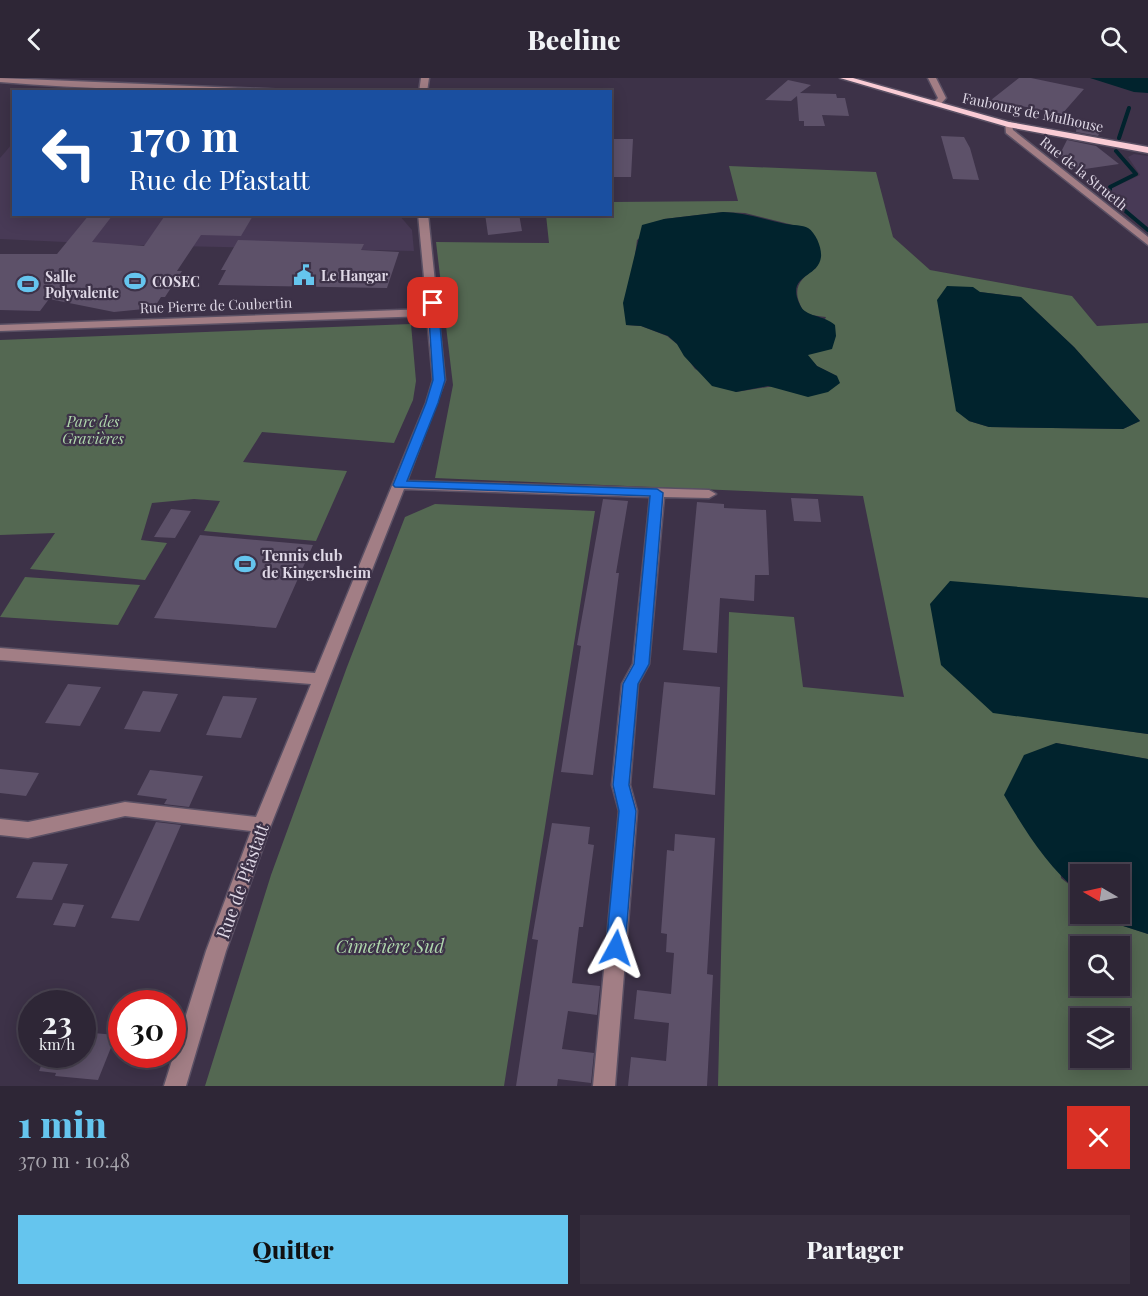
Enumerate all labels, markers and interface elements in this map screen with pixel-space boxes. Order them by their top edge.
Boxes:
text: Beeline [527,21,621,57]
icon: back [18,23,51,56]
icon: search [1097,23,1130,56]
street label: Faubourg de Mulhouse [961,88,1105,136]
text: 170 m [129,107,239,163]
icon: left [30,114,108,192]
street label: Rue de la Strueth [1036,132,1132,215]
text: Rue de Pfastatt [129,161,310,197]
public building icon: Le Hangar [292,263,316,287]
place label: Le Hangar [321,266,389,285]
place label: Salle Polyvalente [45,267,119,302]
sports icon: COSEC [123,269,147,293]
sports icon: Salle Polyvalente [16,272,40,296]
place label: COSEC [152,272,200,291]
pin [407,277,458,328]
icon: arrive [416,286,449,319]
street label: Rue Pierre de Coubertin [139,293,293,317]
park label: Parc des Gravières [62,411,124,448]
place label: Tennis club de Kingersheim [262,545,371,582]
sports icon: Tennis club de Kingersheim [233,552,257,576]
street label: Rue de Pfastatt [210,820,274,942]
north arrow [1070,864,1130,924]
map controls [1070,864,1130,1068]
position arrow [584,916,648,980]
park label: Cimetière Sud [336,934,445,958]
button: search [1070,936,1130,996]
speed limit sign: 30 [108,990,186,1068]
text: 23 [42,1002,72,1042]
button: layers [1070,1008,1130,1068]
text: km/h [39,1034,75,1054]
text: 1 min [18,1099,107,1147]
button: close [1067,1106,1130,1169]
text: 370 m · 10:48 [18,1146,130,1173]
button: Quitter [18,1215,568,1284]
button: Partager [580,1215,1130,1284]

